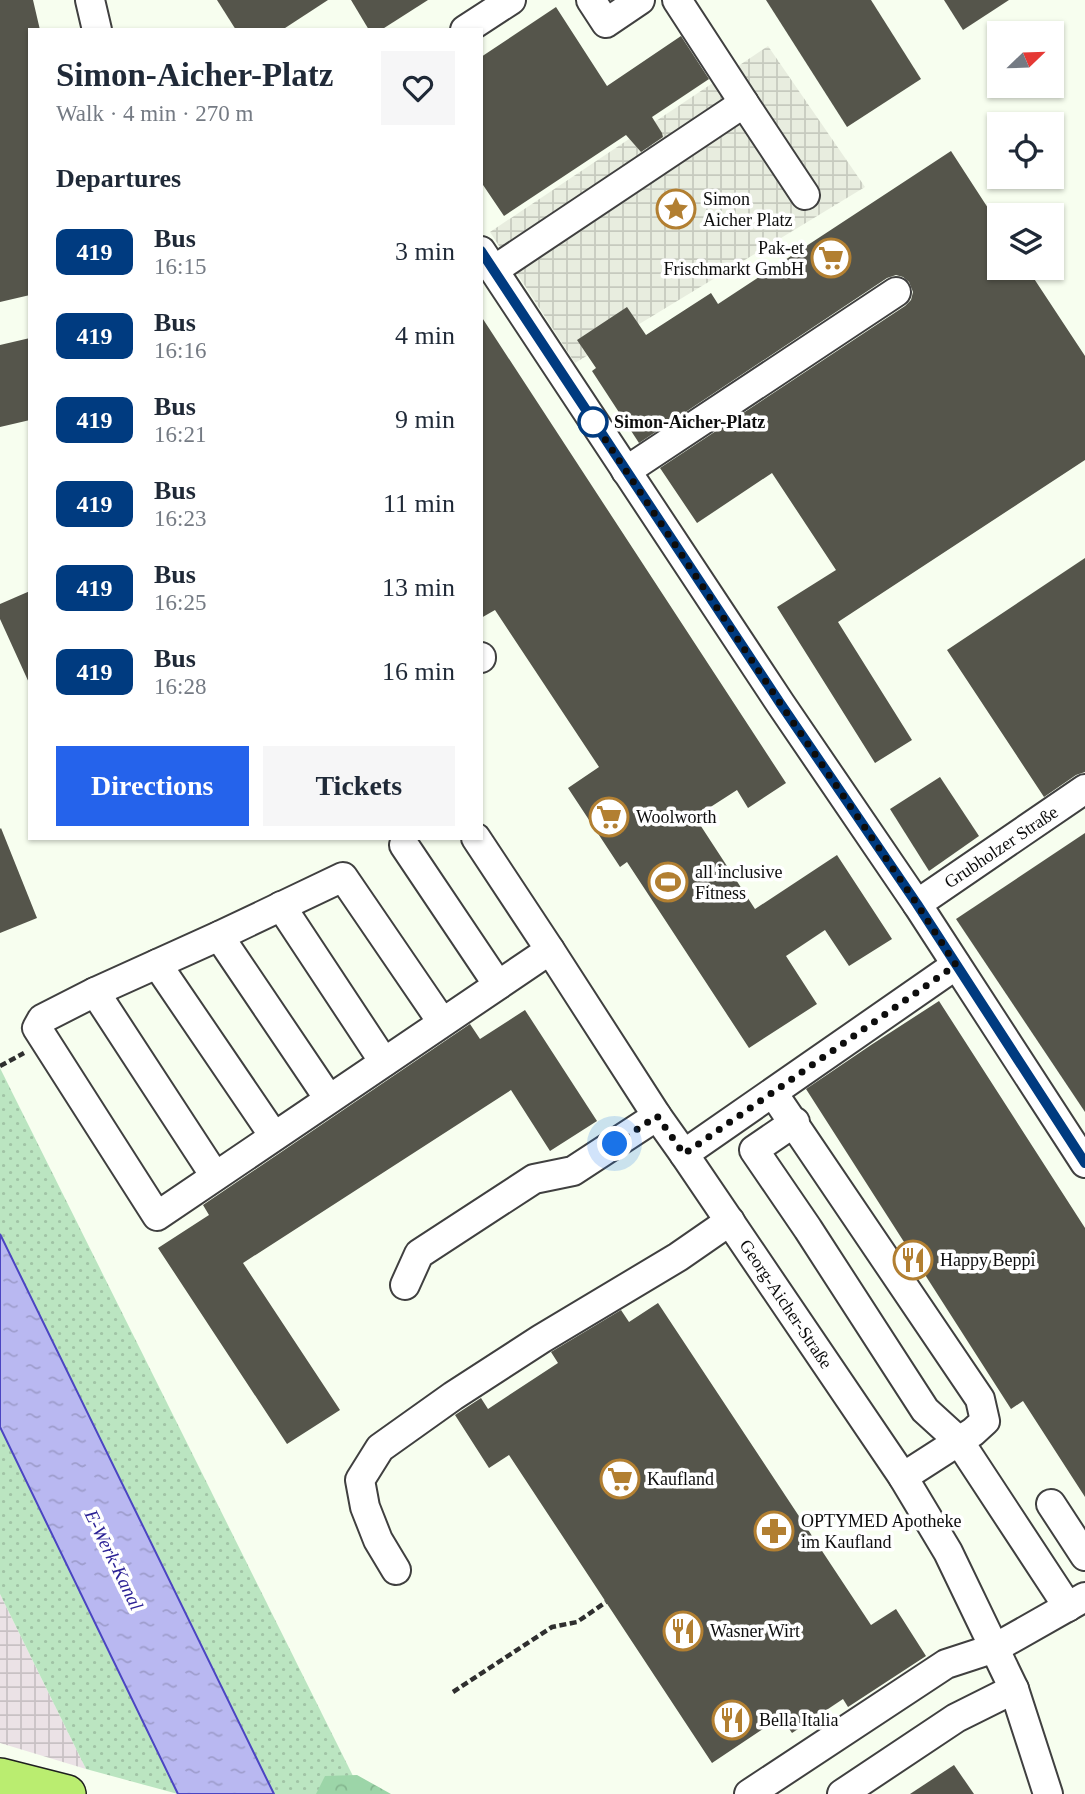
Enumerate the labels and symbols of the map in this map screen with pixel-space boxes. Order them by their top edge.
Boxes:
north arrow [987,21,1064,98]
place icon: Simon Aicher Platz [655,188,697,230]
place label: Simon Aicher Platz [703,189,792,230]
supermarket icon: Pak-et Frischmarkt GmbH [810,237,852,279]
place label: Pak-et Frischmarkt GmbH [664,238,804,279]
marker: Simon-Aicher-Platz [578,407,608,437]
place label: Simon-Aicher-Platz [614,412,765,432]
supermarket icon: Woolworth [588,796,630,838]
street label: Grubholzer Straße [941,802,1062,892]
place label: Woolworth [636,807,717,827]
sports icon: all inclusive Fitness [647,861,689,903]
place label: all inclusive Fitness [695,862,782,903]
your location [597,1126,632,1161]
street label: Georg-Aicher-Straße [735,1236,837,1372]
restaurant icon: Happy Beppi [892,1239,934,1281]
place label: Happy Beppi [940,1250,1035,1270]
supermarket icon: Kaufland [599,1458,641,1500]
place label: Kaufland [647,1469,714,1489]
water label: E-Werk-Kanal [80,1505,147,1614]
pharmacy icon: OPTYMED Apotheke im Kaufland [753,1510,795,1552]
place label: OPTYMED Apotheke im Kaufland [801,1511,962,1552]
restaurant icon: Wasner Wirt [662,1610,704,1652]
place label: Wasner Wirt [710,1621,800,1641]
restaurant icon: Bella Italia [711,1699,753,1741]
place label: Bella Italia [759,1710,838,1730]

